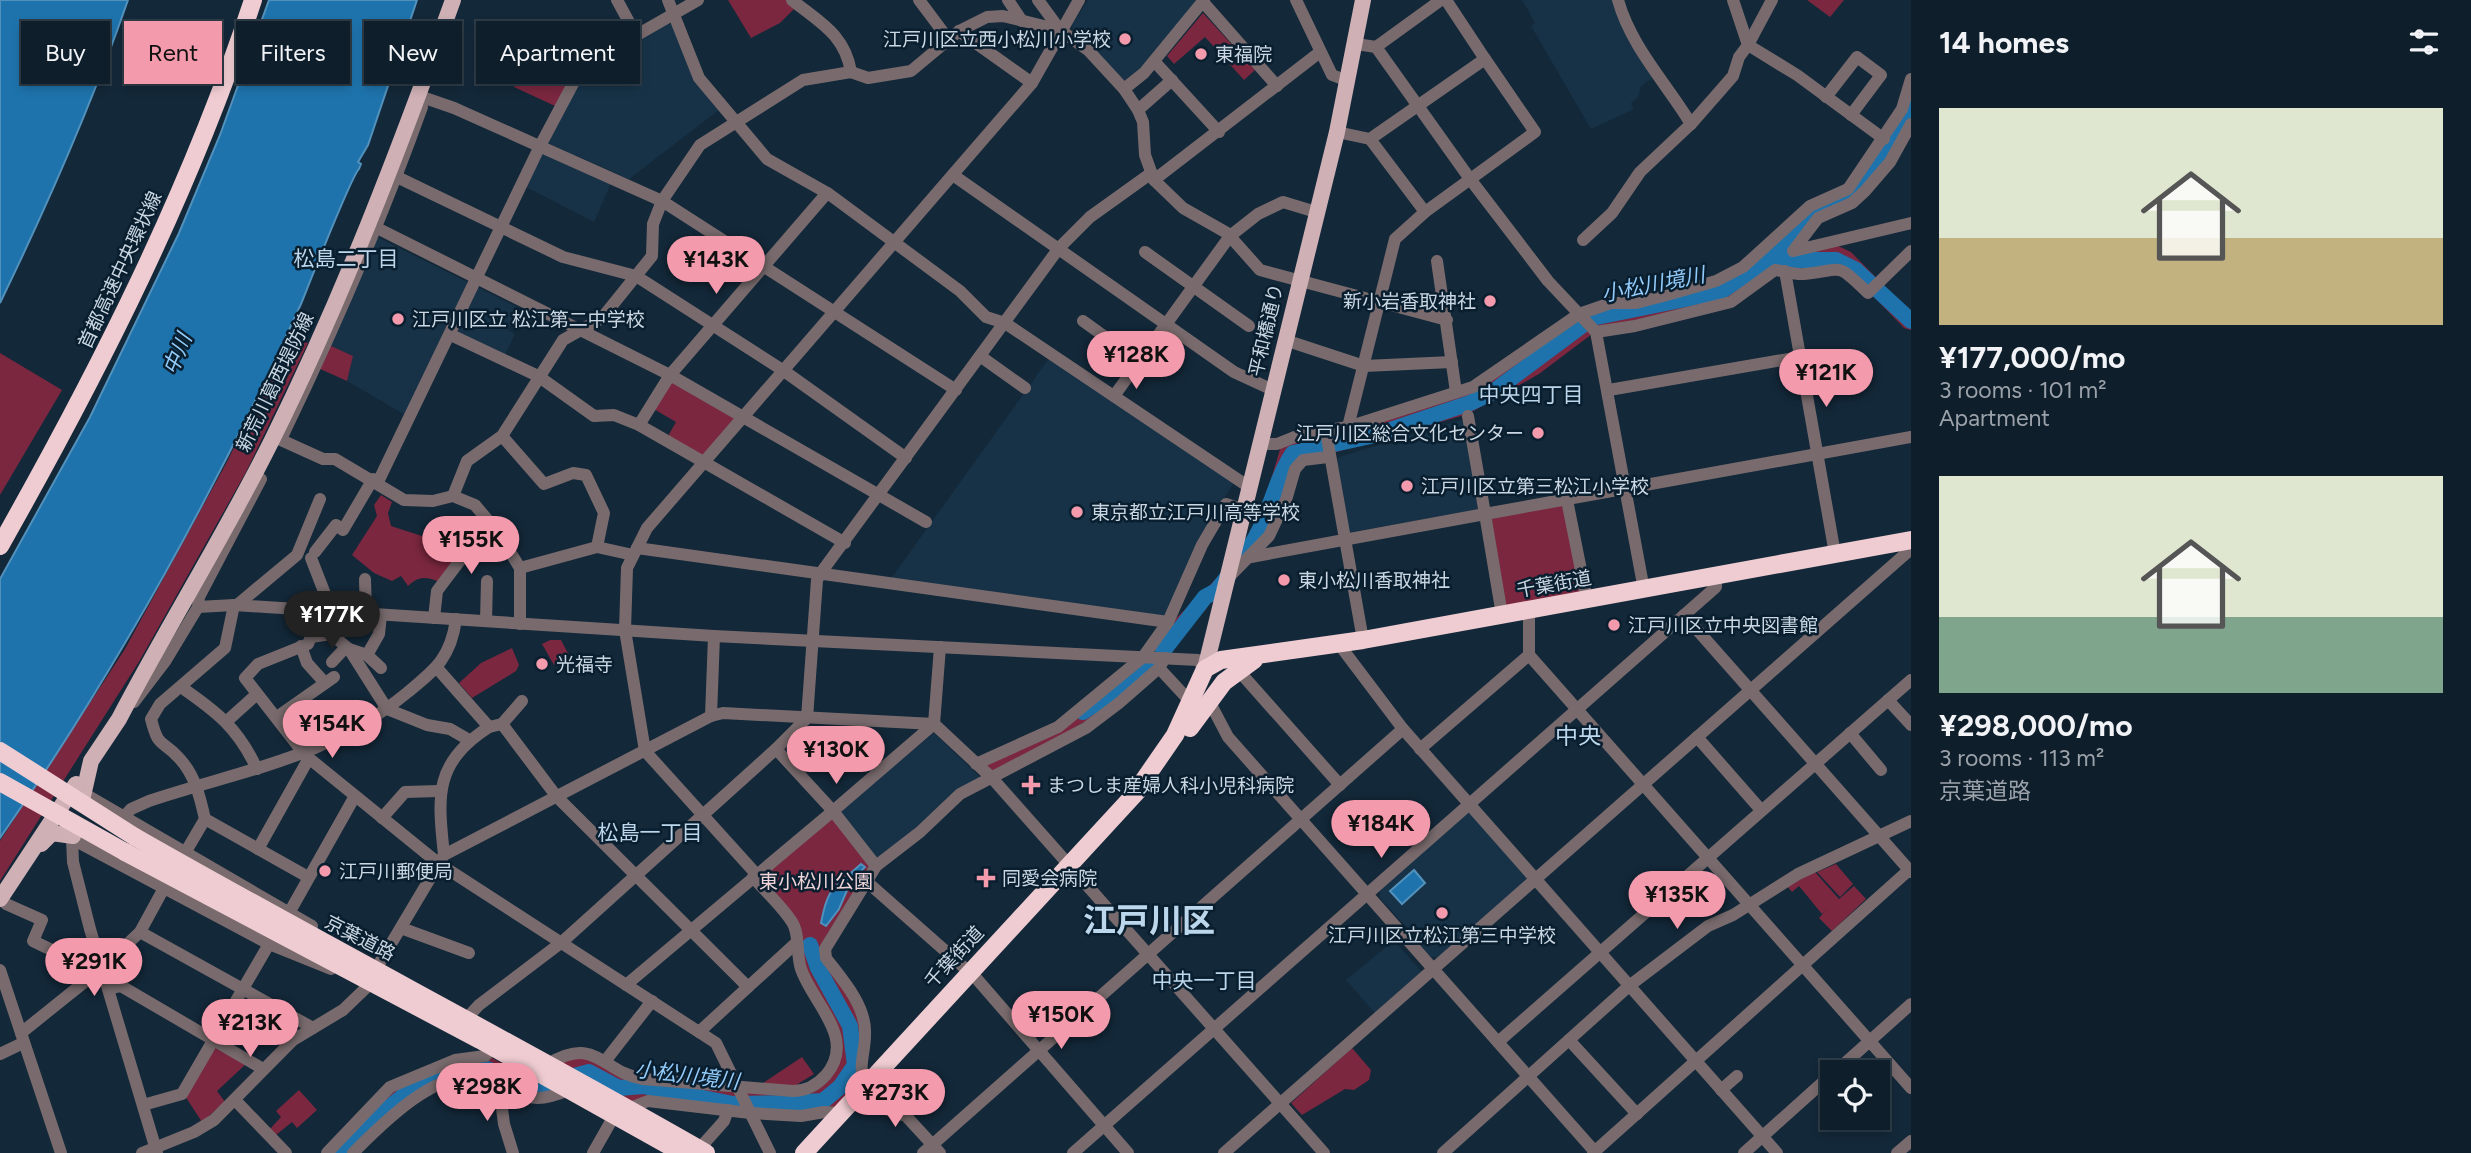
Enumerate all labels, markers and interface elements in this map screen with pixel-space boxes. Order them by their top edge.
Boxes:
chip: Buy [21,21,110,84]
chip: Rent [124,21,222,84]
chip: Filters [236,21,350,84]
chip: New [364,21,462,84]
chip: Apartment [476,21,640,84]
icon: filters [2405,23,2443,61]
text: 14 homes [1939,24,2069,61]
place label: 江戸川区立西小松川小学校 [883,28,1111,51]
marker: 江戸川区立西小松川小学校 [1117,31,1133,47]
place label: 東福院 [1215,43,1272,66]
marker: 東福院 [1193,46,1209,62]
icon: home [2128,153,2254,279]
street label: 首都高速中央環状線 [73,188,167,352]
pin: ¥143K [667,236,765,296]
text: ¥143K [683,245,749,273]
district label: 松島二丁目 [294,246,399,271]
water label: 小松川境川 [1599,261,1709,306]
street label: 平和橋通り [1244,281,1288,379]
place label: 新小岩香取神社 [1343,290,1476,313]
marker: 新小岩香取神社 [1482,293,1498,309]
place label: 江戸川区立 松江第二中学校 [412,308,645,331]
street label: 新荒川葛西堤防線 [231,309,319,455]
marker: 江戸川区立 松江第二中学校 [390,311,406,327]
water label: 中川 [158,328,197,378]
pin: ¥128K [1087,332,1185,391]
text: ¥177,000/mo [1939,339,2125,376]
text: ¥128K [1103,340,1169,368]
pin: ¥121K [1777,350,1875,409]
text: ¥121K [1795,358,1857,386]
text: 3 rooms · 101 m² [1939,376,2106,404]
district label: 中央四丁目 [1479,382,1584,407]
text: Apartment [1939,404,2050,432]
place label: 江戸川区総合文化センター [1296,422,1524,445]
marker: 江戸川区総合文化センター [1530,425,1546,441]
place label: 江戸川区立第三松江小学校 [1421,475,1649,498]
marker: 江戸川区立第三松江小学校 [1399,478,1415,494]
place label: 東京都立江戸川高等学校 [1091,501,1300,524]
marker: 東京都立江戸川高等学校 [1069,504,1085,520]
pin: ¥155K [422,516,520,576]
icon: home [2128,521,2254,647]
text: ¥155K [438,525,504,553]
street label: 千葉街道 [1515,566,1593,602]
place label: 東小松川香取神社 [1298,569,1450,592]
marker: 東小松川香取神社 [1276,572,1292,588]
pin: ¥177K [283,592,381,651]
text: ¥177K [300,600,364,628]
place label: 江戸川区立中央図書館 [1628,614,1818,637]
marker: 江戸川区立中央図書館 [1606,617,1622,633]
place label: 光福寺 [556,653,613,676]
marker: 光福寺 [534,656,550,672]
pin: ¥154K [283,700,381,760]
text: ¥298,000/mo [1939,707,2133,744]
text: ¥154K [299,709,365,737]
district label: 中央 [1555,722,1601,750]
pin: ¥130K [787,726,885,786]
text: ¥130K [803,735,869,763]
text: 3 rooms · 113 m² [1939,744,2104,772]
place label: まつしま産婦人科小児科病院 [1047,774,1294,797]
marker: まつしま産婦人科小児科病院 [1021,775,1041,795]
text: 京葉道路 [1939,777,2031,805]
pin: ¥184K [1332,800,1430,860]
text: ¥184K [1347,809,1415,837]
district label: 松島一丁目 [598,820,703,845]
place label: 江戸川郵便局 [339,860,453,883]
marker: 江戸川郵便局 [317,863,333,879]
place label: 同愛会病院 [1002,867,1097,890]
marker: 同愛会病院 [976,868,996,888]
park label: 東小松川公園 [759,870,873,893]
pin: ¥135K [1628,872,1726,931]
text: ¥135K [1645,880,1709,908]
district label: 江戸川区 [1083,901,1215,940]
marker: 江戸川区立松江第三中学校 [1434,905,1450,921]
street label: 京葉道路 [321,910,399,966]
street label: 千葉街道 [920,921,988,993]
place label: 江戸川区立松江第三中学校 [1328,924,1556,947]
pin: ¥291K [45,939,143,998]
text: ¥291K [61,947,127,975]
district label: 中央一丁目 [1152,968,1257,993]
pin: ¥150K [1012,992,1110,1051]
pin: ¥213K [201,1000,299,1059]
text: ¥150K [1028,1000,1095,1028]
text: ¥213K [218,1008,282,1036]
water label: 小松川境川 [633,1056,743,1094]
map controls [1820,1060,1890,1130]
button: locate [1820,1060,1890,1130]
pin: ¥298K [438,1064,536,1123]
pin: ¥273K [846,1070,944,1129]
text: ¥298K [452,1072,522,1100]
text: ¥273K [861,1078,929,1106]

